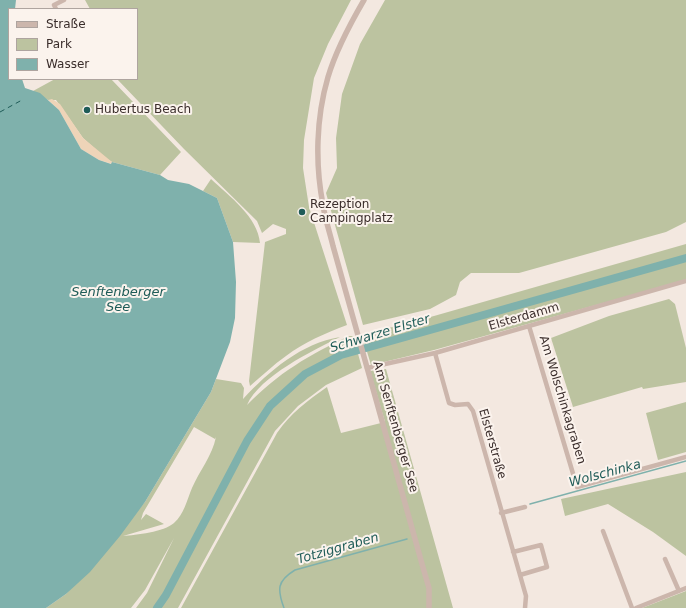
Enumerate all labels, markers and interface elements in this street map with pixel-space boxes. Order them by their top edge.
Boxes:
legend [8,8,138,80]
text: Straße [46,17,86,31]
text: Park [46,37,72,51]
text: Wasser [46,57,89,71]
place label: Hubertus Beach [95,103,191,117]
marker: Hubertus Beach [82,105,92,115]
place label: Rezeption Campingplatz [310,198,393,226]
marker: Rezeption Campingplatz [297,207,307,217]
water label: Senftenberger See [71,285,165,316]
street label: Elsterdamm [487,300,561,334]
water label: Schwarze Elster [328,311,432,357]
street label: Am Wolschinkagraben [536,334,588,466]
street label: Am Senftenberger See [369,360,421,494]
street label: Elsterstraße [475,407,509,481]
water label: Wolschinka [567,457,643,491]
water label: Totziggraben [295,530,381,568]

